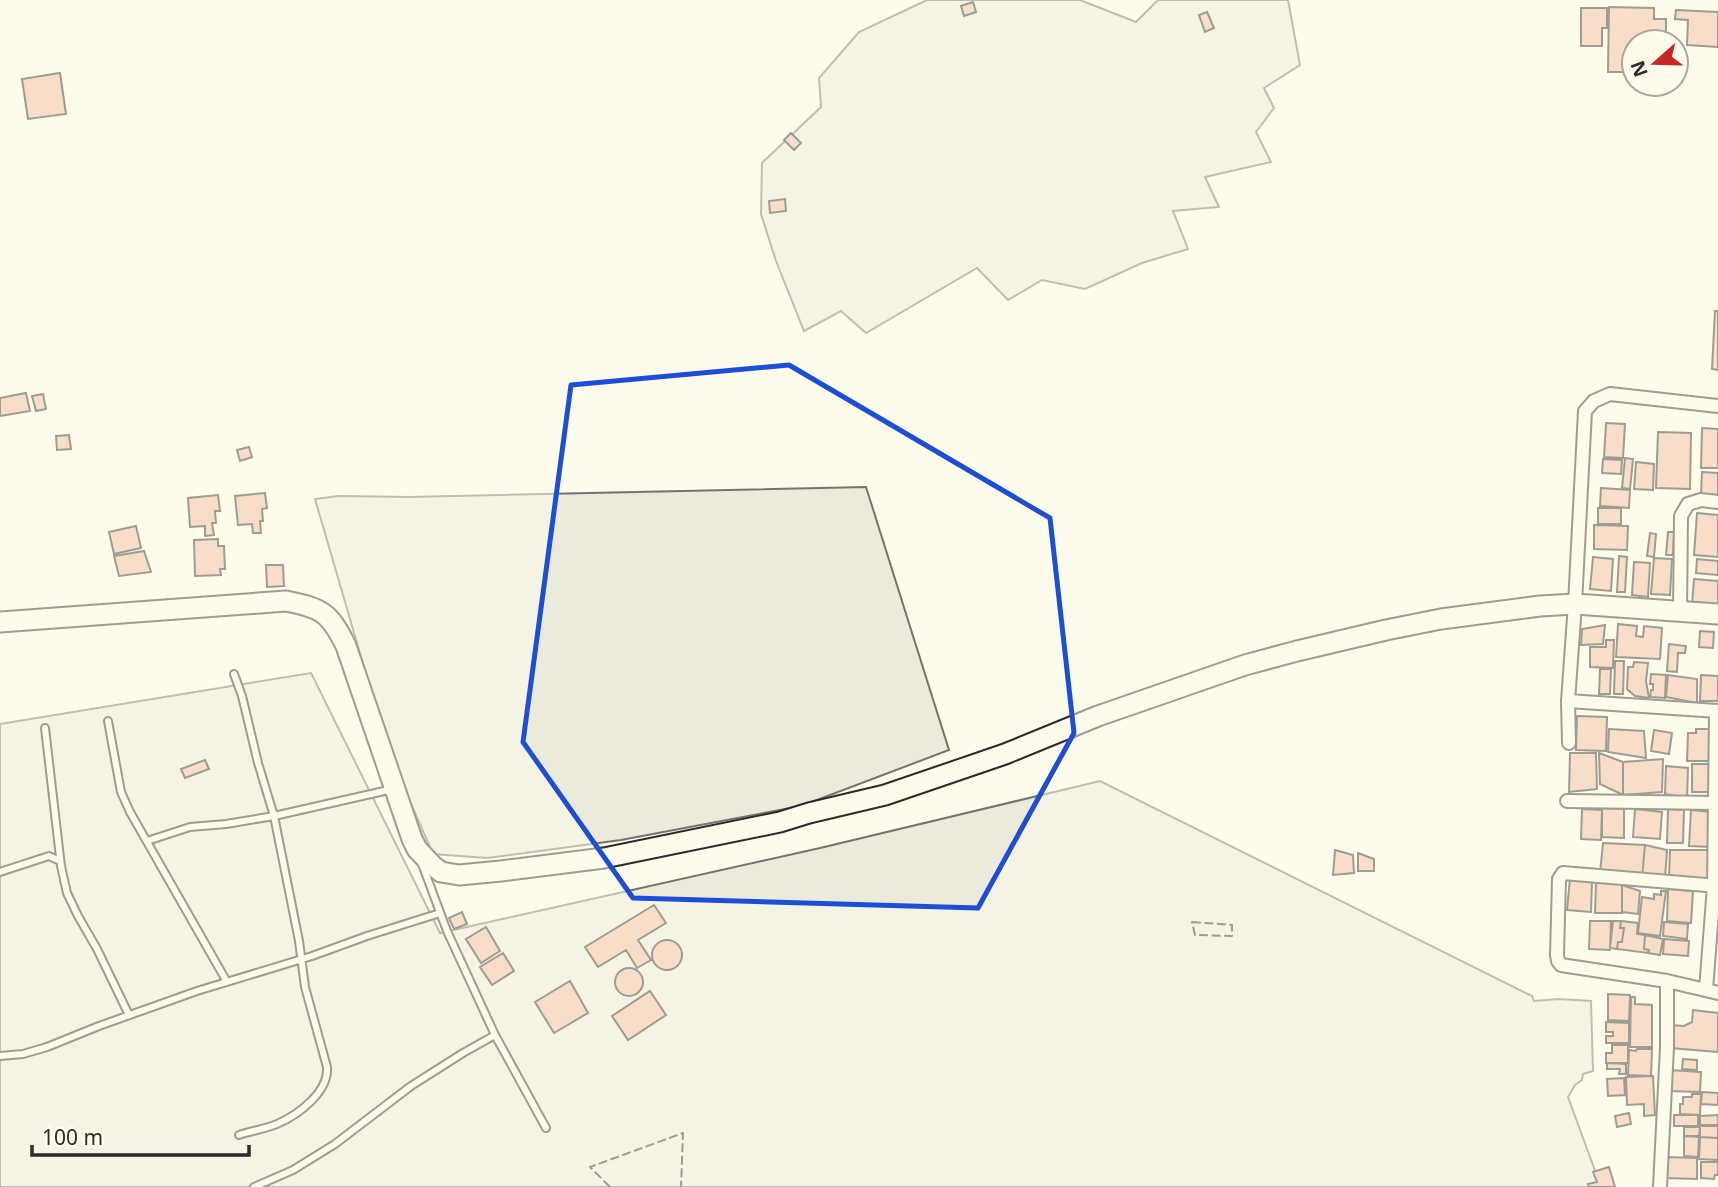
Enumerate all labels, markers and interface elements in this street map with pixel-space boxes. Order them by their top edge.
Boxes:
north arrow [1620,28,1690,98]
text: N [1624,57,1654,81]
scale bar [32,1114,248,1158]
text: 100 m [42,1123,103,1151]

